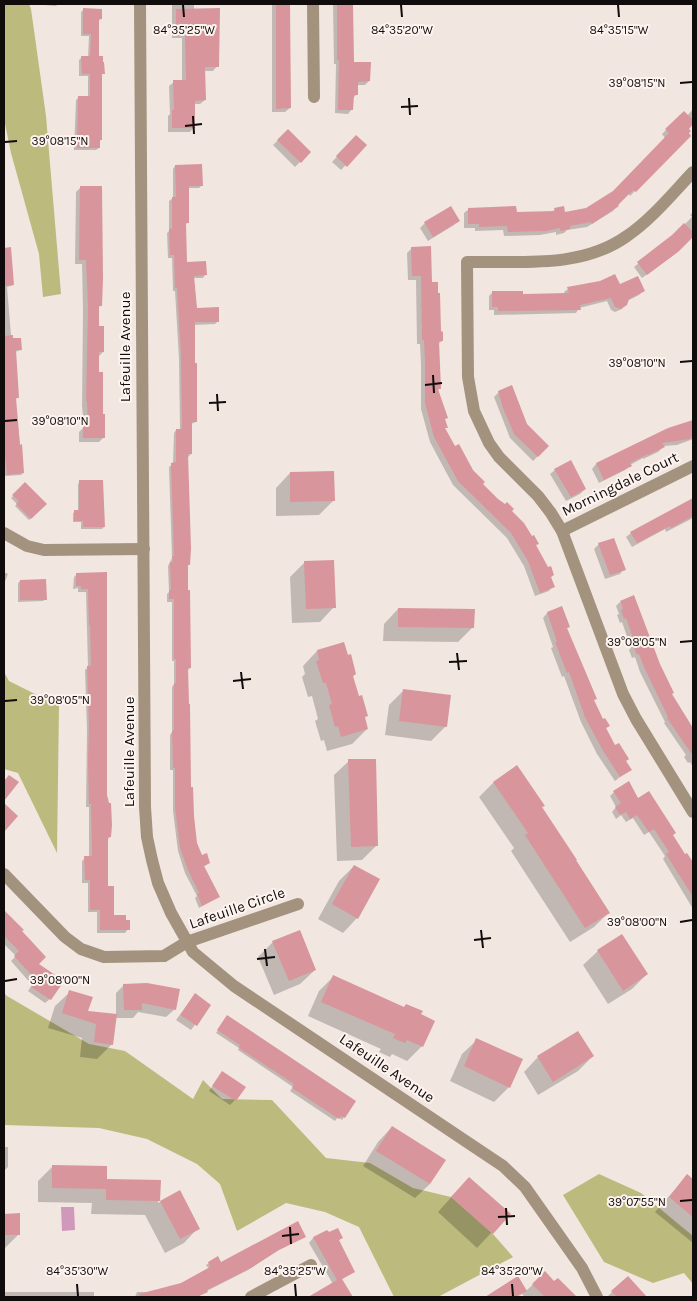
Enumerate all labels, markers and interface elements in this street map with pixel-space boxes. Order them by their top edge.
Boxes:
text: 84°35'25"W [153,23,215,37]
text: 84°35'20"W [371,23,433,37]
text: 84°35'15"W [590,23,649,37]
text: 39°08'15"N [609,76,665,90]
text: 39°08'15"N [32,134,88,148]
street label: Lafeuille Avenue [116,292,134,402]
text: 39°08'10"N [608,356,666,370]
text: 39°08'10"N [31,414,89,428]
street label: Morningdale Court [559,448,682,520]
text: 39°08'05"N [607,635,667,649]
text: 39°08'05"N [30,693,90,707]
street label: Lafeuille Avenue [120,697,138,807]
street label: Lafeuille Circle [187,883,287,933]
text: 39°08'00"N [607,915,667,929]
text: 39°08'00"N [30,973,90,987]
street label: Lafeuille Avenue [336,1030,438,1106]
text: 39°07'55"N [608,1195,666,1209]
text: 84°35'30"W [46,1264,108,1278]
text: 84°35'25"W [264,1264,326,1278]
text: 84°35'20"W [481,1264,543,1278]

